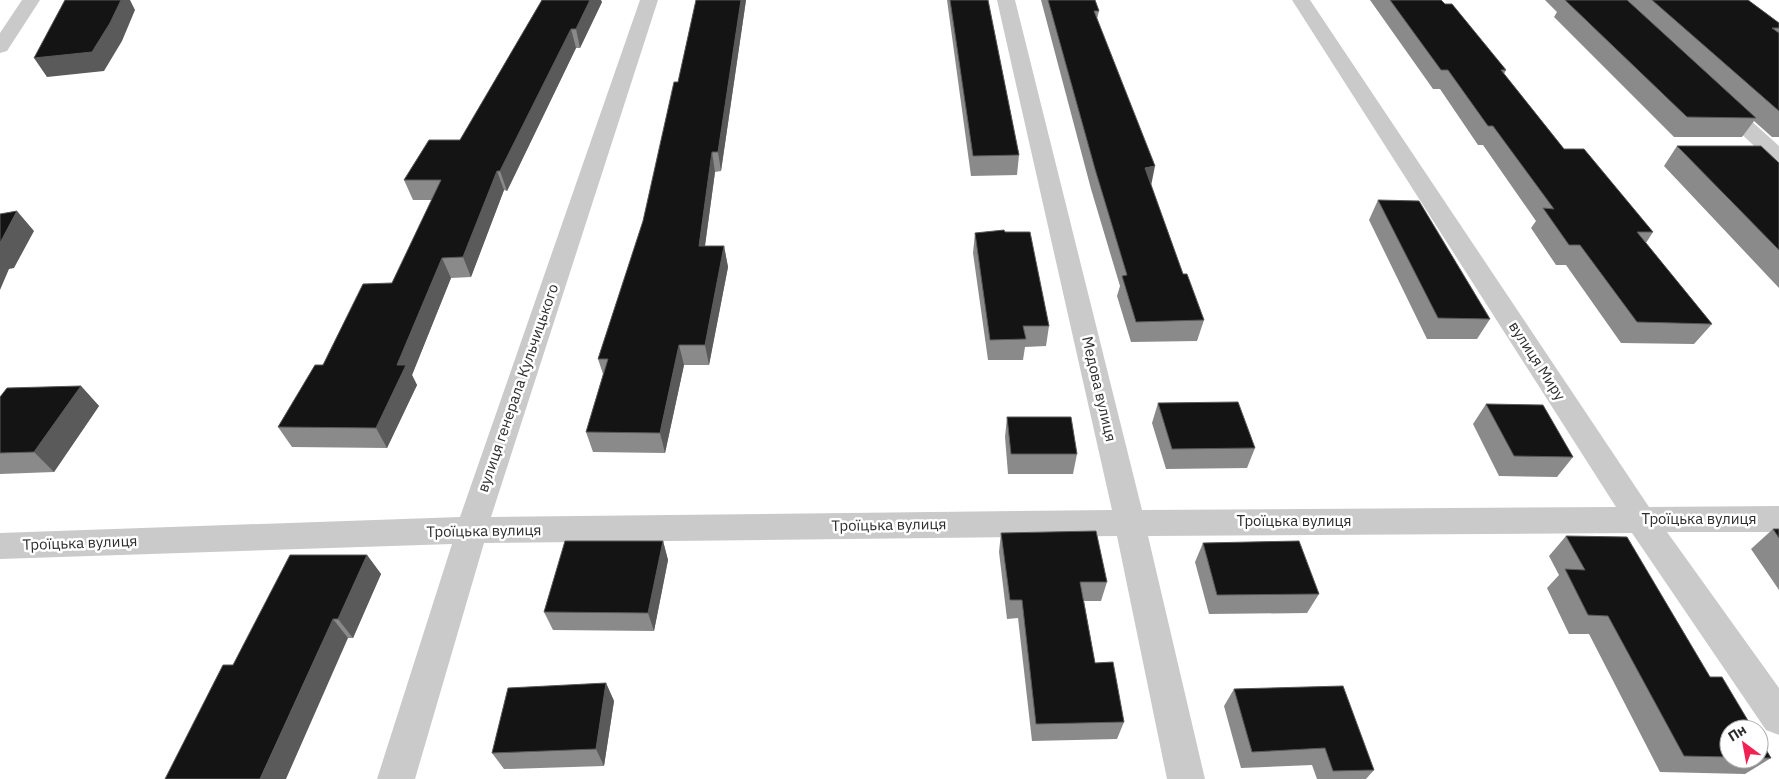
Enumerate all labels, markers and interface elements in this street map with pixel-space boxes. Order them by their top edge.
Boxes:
street label: вулиця генерала Кульчицького [473,281,562,495]
street label: вулиця Миру [1505,318,1570,404]
street label: Медова вулиця [1078,334,1121,443]
street label: Троїцька вулиця [1641,509,1757,528]
street label: Троїцька вулиця [1236,511,1352,530]
street label: Троїцька вулиця [831,514,947,535]
street label: Троїцька вулиця [426,520,542,541]
street label: Троїцька вулиця [22,531,138,554]
north arrow [1719,719,1769,769]
text: Пн [1724,720,1750,746]

